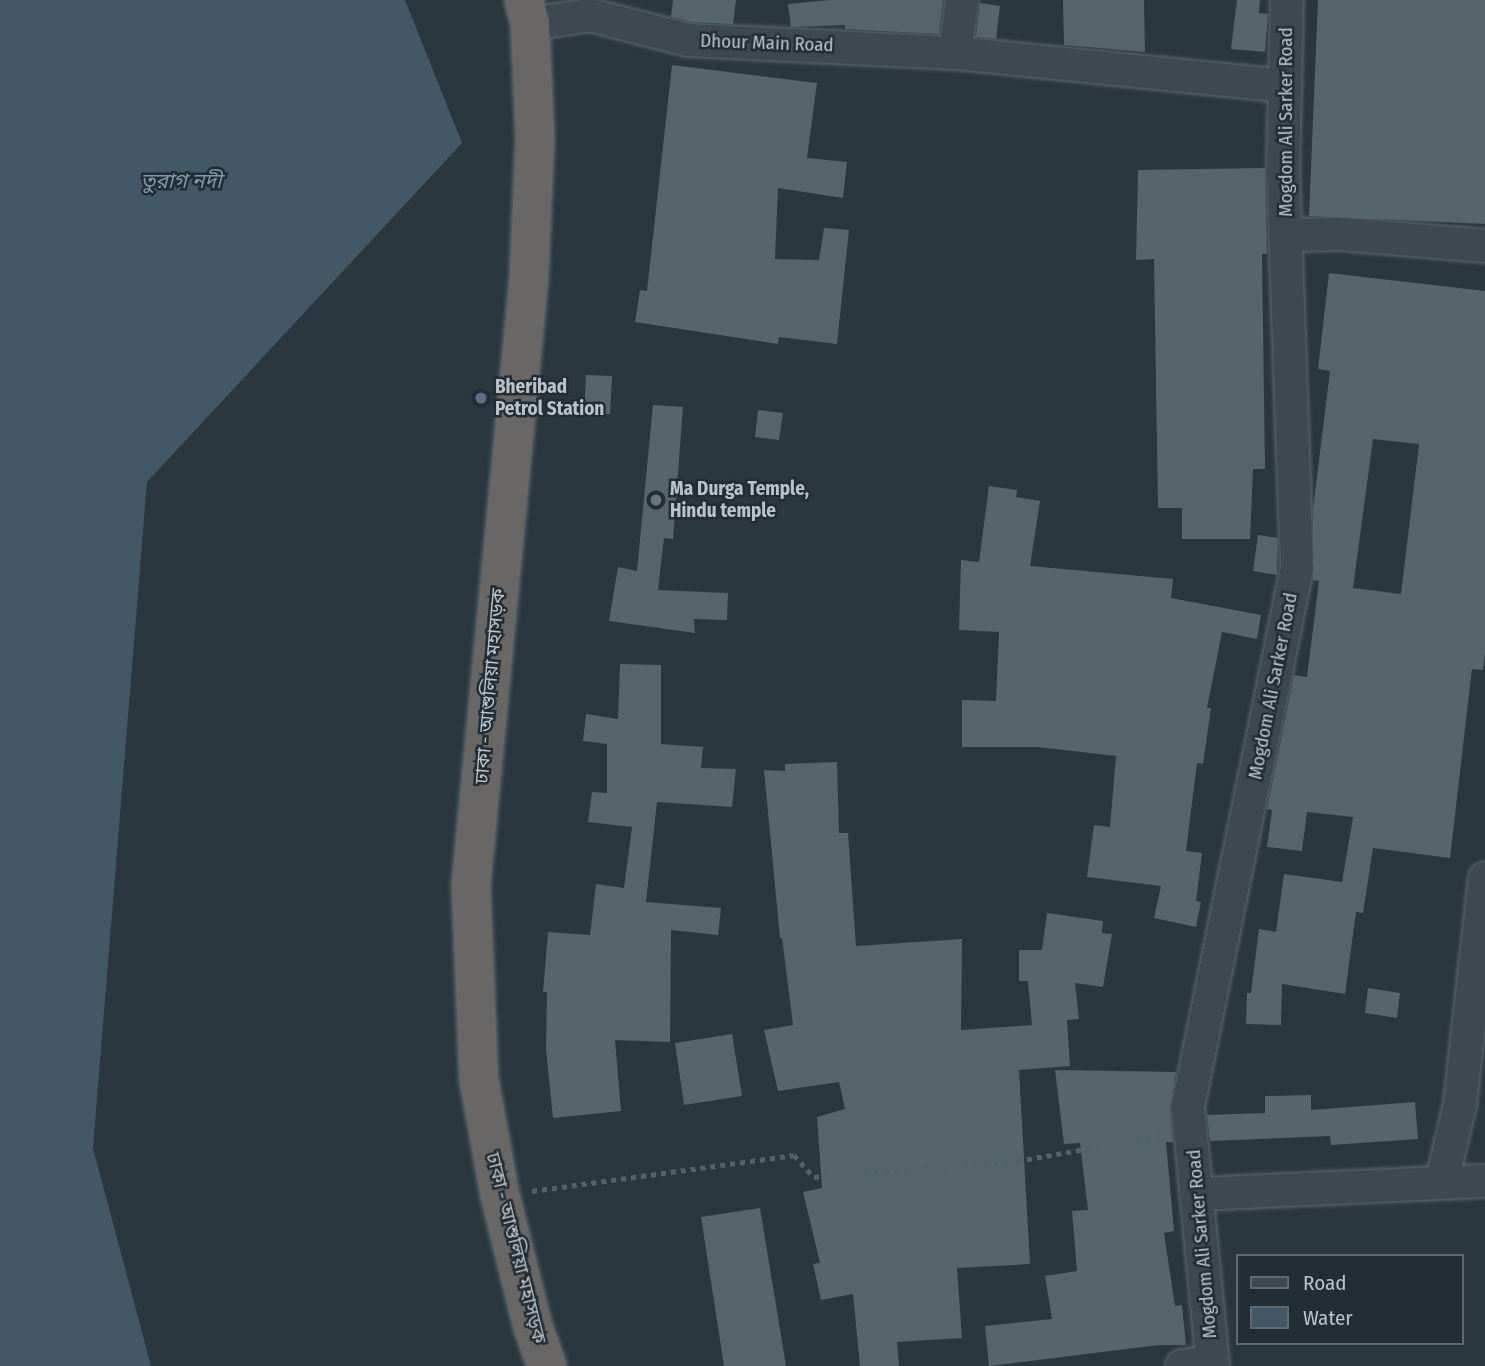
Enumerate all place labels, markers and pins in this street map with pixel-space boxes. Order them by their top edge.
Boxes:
place label: Bheribad Petrol Station [495,376,604,420]
marker: Bheribad Petrol Station [473,390,489,406]
place label: Ma Durga Temple, Hindu temple [670,478,809,522]
marker: Ma Durga Temple, Hindu temple [648,492,664,508]

